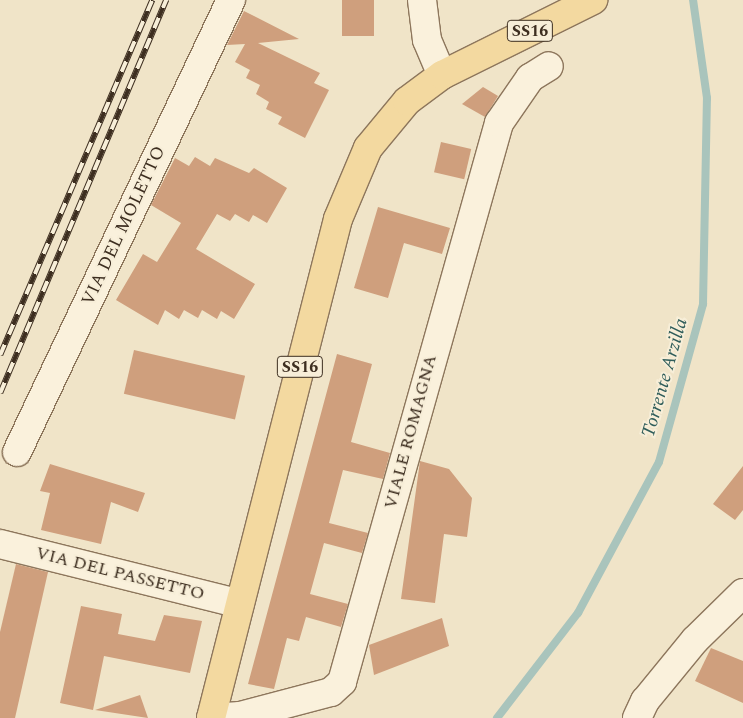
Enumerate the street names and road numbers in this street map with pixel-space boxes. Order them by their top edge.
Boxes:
road number: SS16 [506,18,554,44]
street label: VIA DEL MOLETTO [78,143,170,309]
street label: VIALE ROMAGNA [380,352,442,512]
road number: SS16 [276,354,324,381]
street label: VIA DEL PASSETTO [33,543,207,605]

